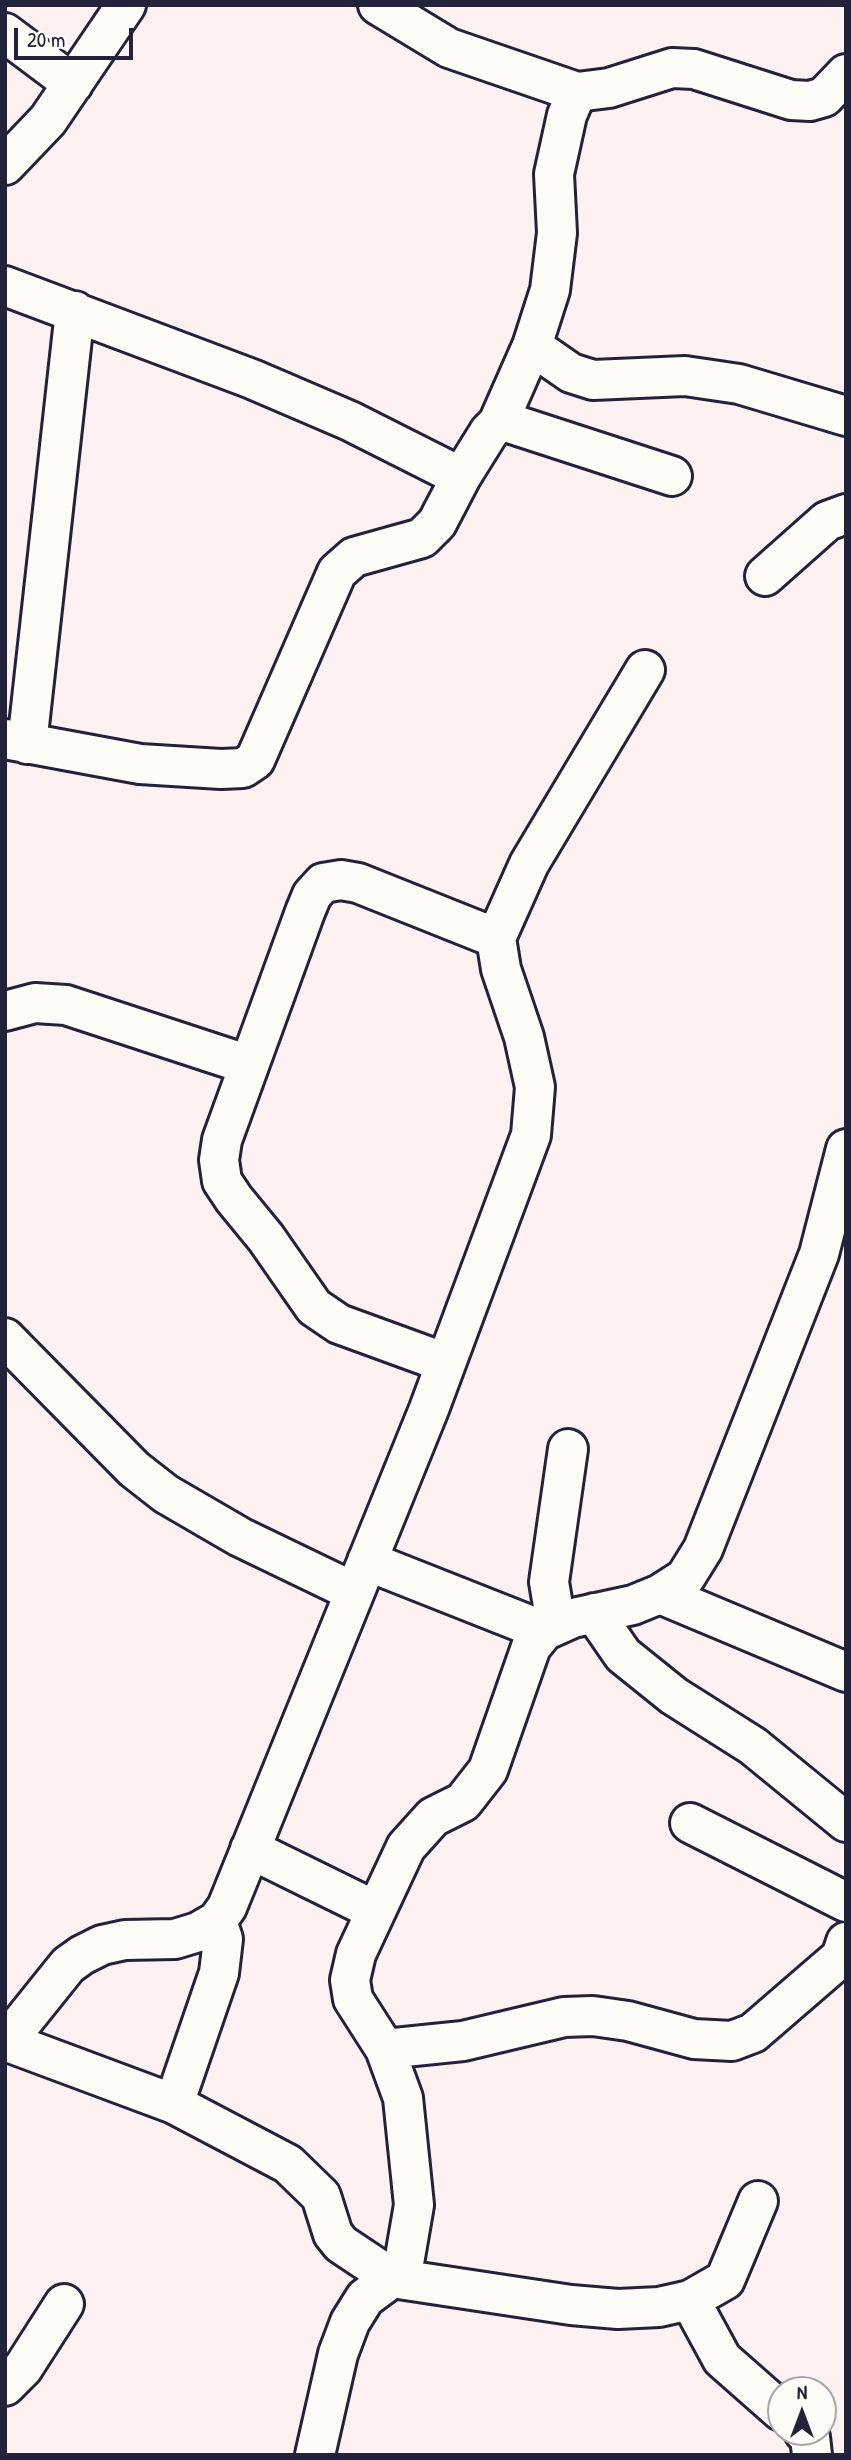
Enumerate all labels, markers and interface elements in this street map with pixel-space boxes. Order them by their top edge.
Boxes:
scale bar [18,14,136,58]
text: 20 m [27,25,65,54]
north arrow [767,2376,837,2446]
text: N [797,2379,807,2405]

